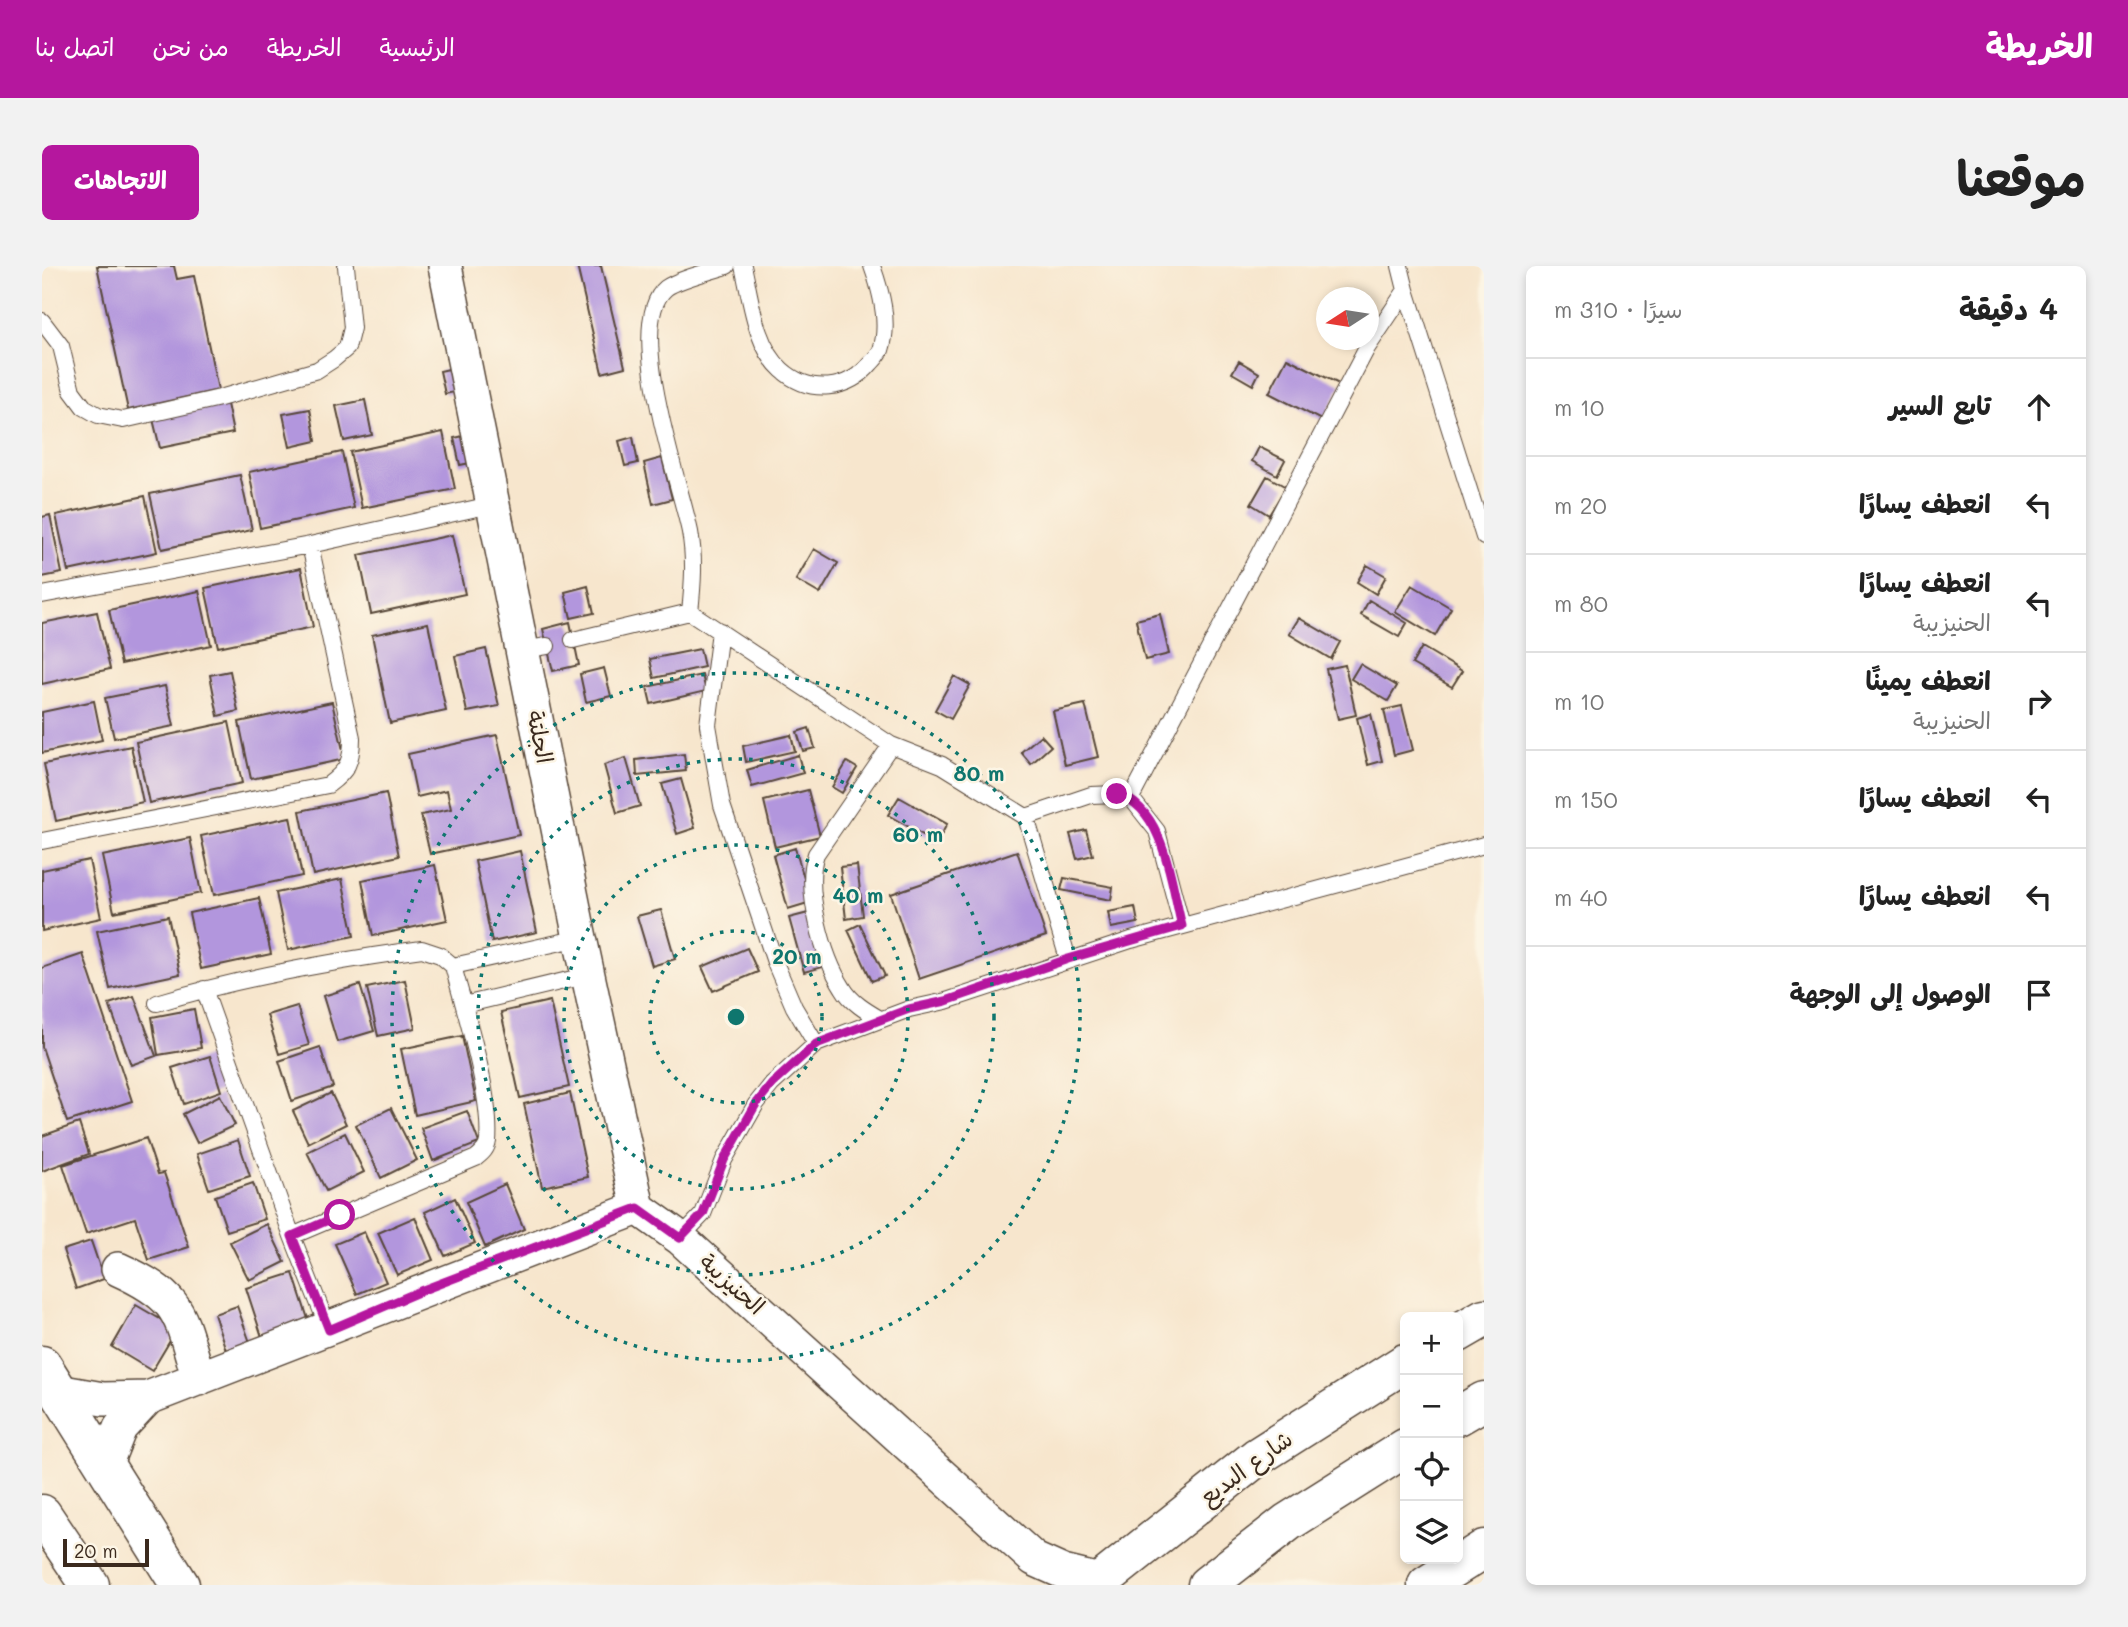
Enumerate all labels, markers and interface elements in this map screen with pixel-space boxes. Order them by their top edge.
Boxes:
text: الخريطة [1986,23,2093,66]
text: اتصل بنا [35,31,114,62]
text: من نحن [152,31,229,62]
text: الخريطة [267,31,342,62]
text: الرئيسية [380,31,455,62]
button: الاتجاهات [42,145,199,220]
text: موقعنا [1956,145,2086,208]
north arrow [1316,287,1379,350]
text: 4 دقيقة [1959,288,2058,328]
text: سيرًا · 310 m [1554,294,1682,324]
text: تابع السير [1889,388,1991,422]
icon: ahead [2020,388,2058,426]
text: 10 m [1554,392,1604,422]
text: انعطف يسارًا [1859,486,1991,520]
icon: left [2020,486,2058,524]
text: 20 m [1554,490,1607,520]
text: انعطف يسارًا [1859,565,1991,599]
icon: left [2020,584,2058,622]
text: 80 m [1554,588,1608,618]
text: الحنيزيبة [1913,607,1991,637]
text: انعطف يمينًا [1866,663,1991,697]
icon: right [2020,682,2058,720]
text: 10 m [1554,686,1604,716]
text: الحنيزيبة [1913,705,1991,735]
street label: الجلتة [521,708,561,766]
text: 80 m [954,759,1004,786]
route end [1101,778,1132,809]
text: انعطف يسارًا [1859,780,1991,814]
icon: left [2020,780,2058,818]
text: 150 m [1554,784,1618,814]
text: 60 m [893,820,943,847]
text: انعطف يسارًا [1859,878,1991,912]
icon: left [2020,878,2058,916]
text: 40 m [832,881,884,908]
text: 40 m [1554,882,1607,912]
text: 20 m [772,942,822,969]
text: الوصول إلى الوجهة [1789,976,1991,1010]
icon: arrive [2020,976,2058,1014]
centre of rings [724,1005,748,1029]
route start [324,1199,355,1230]
street label: الحنيزيبة [694,1246,772,1320]
map controls [1400,1312,1463,1564]
button: + [1400,1312,1463,1375]
button: − [1400,1375,1463,1438]
street label: شارع البديع [1193,1423,1300,1514]
button: locate [1400,1438,1463,1501]
button: layers [1400,1501,1463,1564]
scale bar [63,1536,149,1568]
text: 20 m [74,1538,118,1563]

